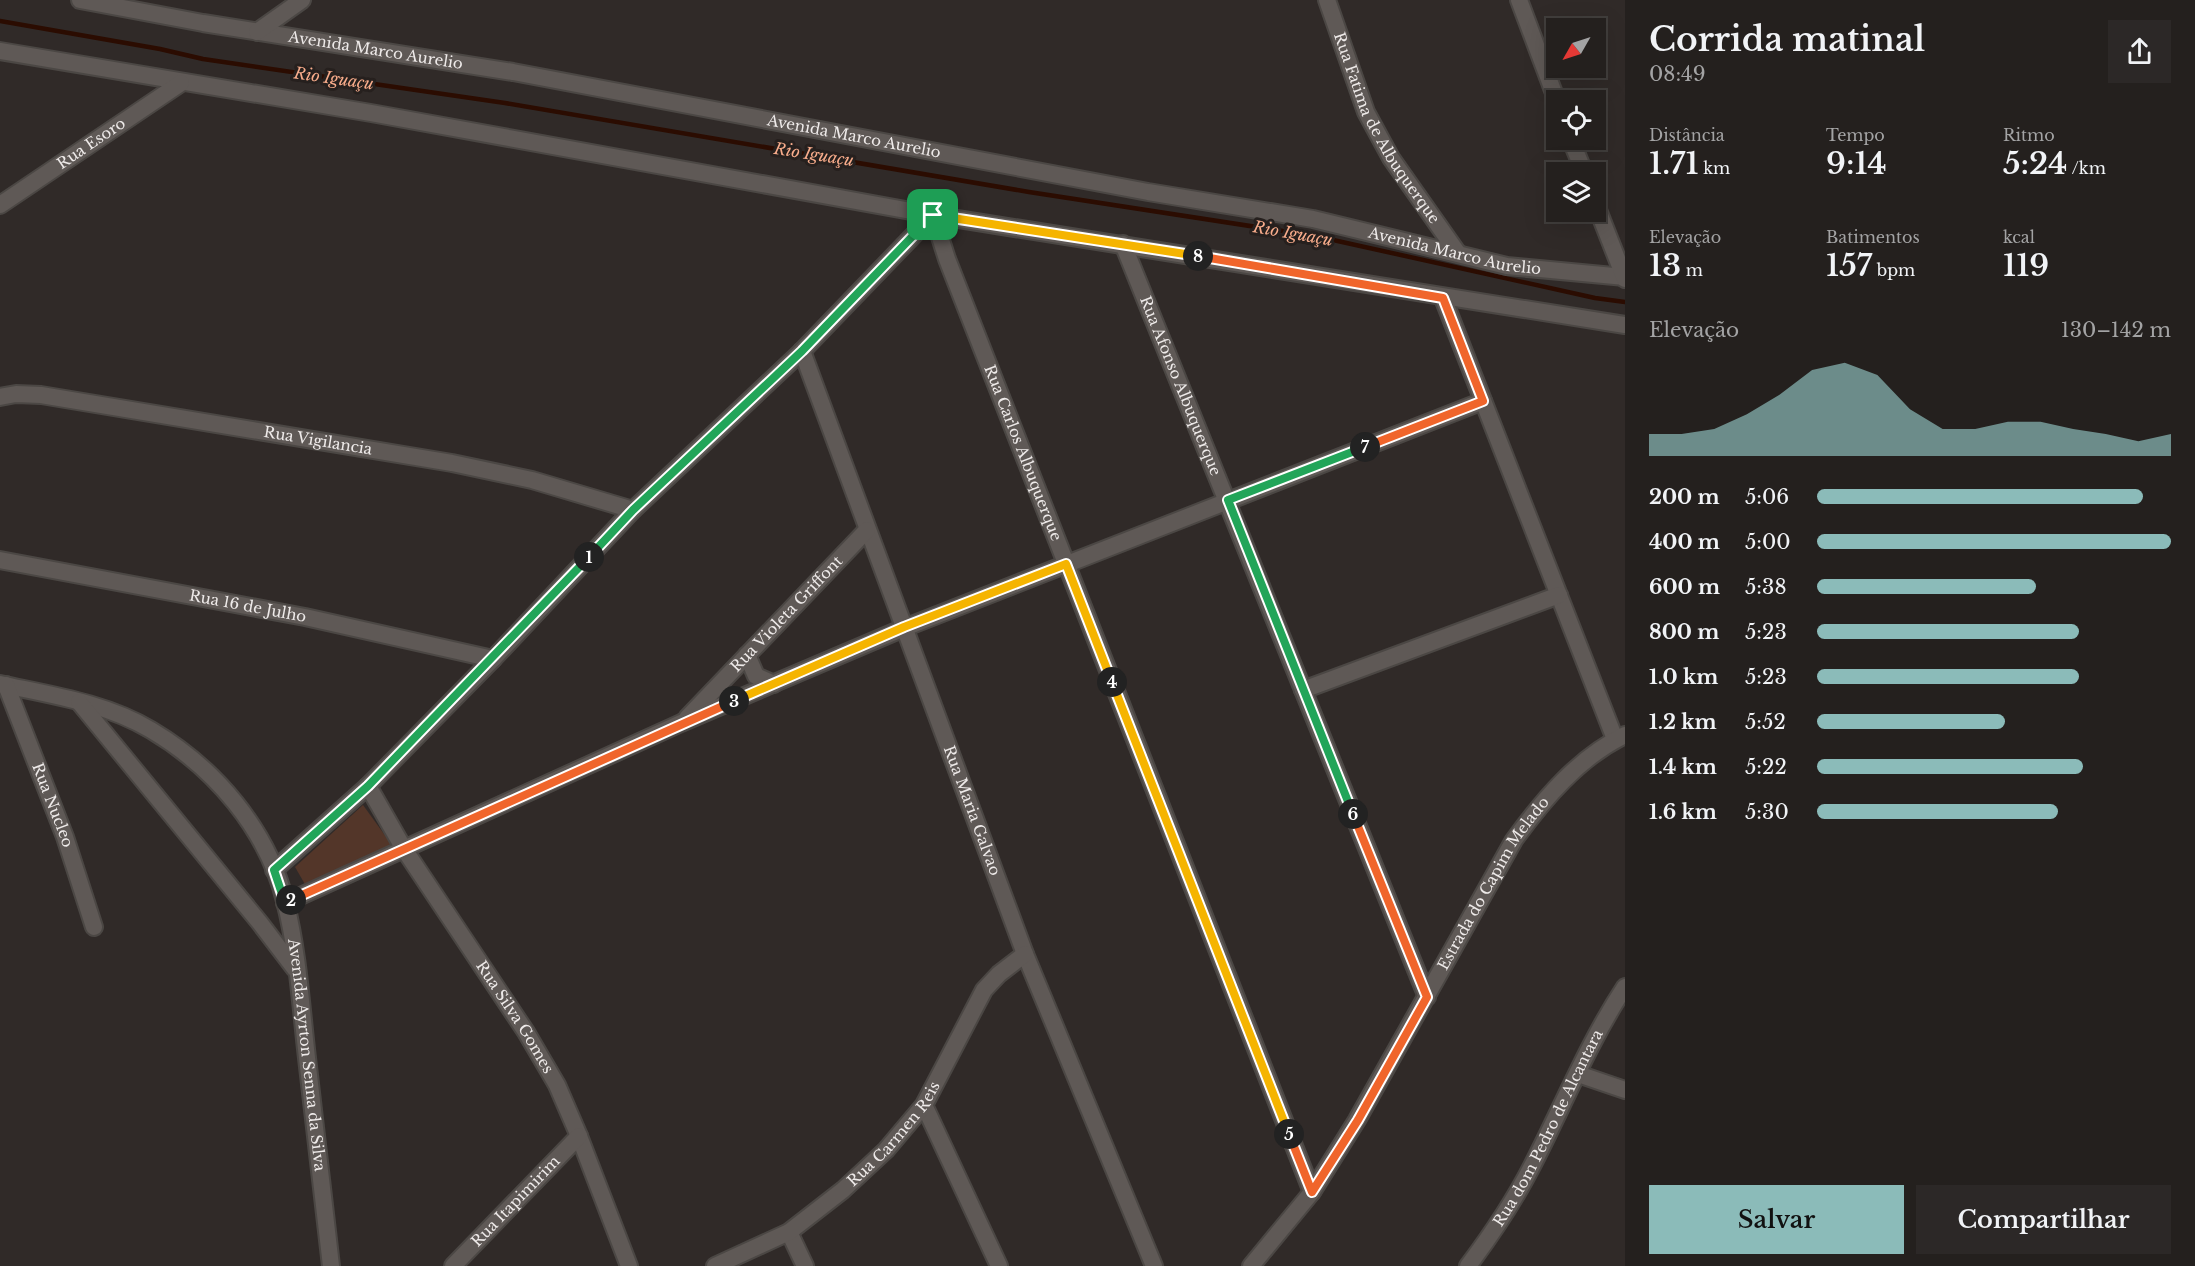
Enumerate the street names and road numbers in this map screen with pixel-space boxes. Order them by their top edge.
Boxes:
street label: Avenida Marco Aurelio [286,26,465,73]
street label: Rua Fatima de Albuquerque [1330,30,1444,227]
street label: Avenida Marco Aurelio [765,110,943,162]
street label: Rua Esoro [53,113,129,173]
street label: Avenida Marco Aurelio [1366,223,1542,278]
street label: Rua Afonso Albuquerque [1136,293,1226,478]
street label: Rua Carlos Albuquerque [980,362,1066,543]
street label: Rua Vigilancia [262,422,374,459]
street label: Rua Violeta Griffont [726,551,847,676]
street label: Rua 16 de Julho [188,586,308,626]
street label: Rua Maria Galvao [940,743,1005,878]
street label: Rua Nucleo [28,760,78,850]
street label: Estrada do Capim Melado [1433,793,1553,973]
street label: Avenida Ayrton Senna da Silva [284,936,330,1173]
street label: Rua Silva Gomes [472,957,558,1077]
street label: Rua dom Pedro de Alcantara [1489,1025,1607,1230]
street label: Rua Carmen Reis [843,1078,944,1190]
street label: Rua Itapimirim [467,1152,564,1250]

